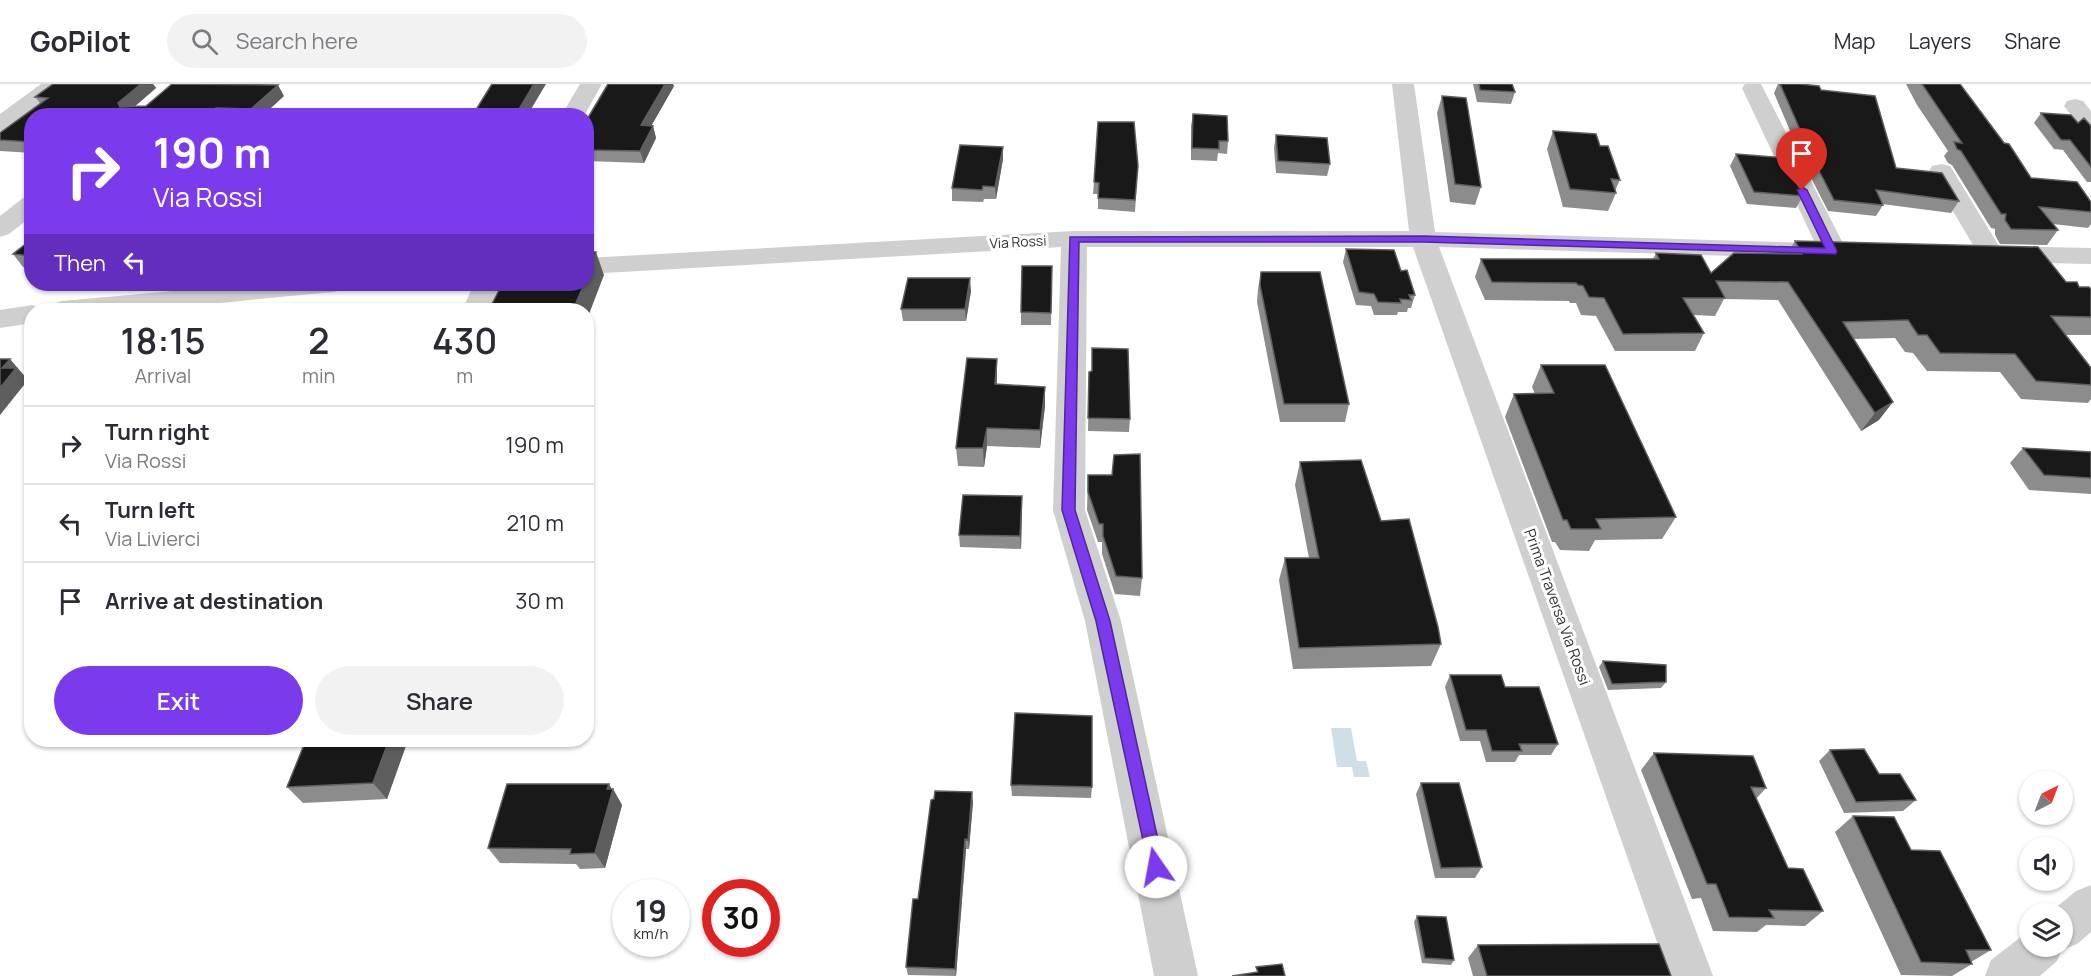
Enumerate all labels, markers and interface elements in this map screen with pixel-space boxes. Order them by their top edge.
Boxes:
search box [167,14,587,68]
text: GoPilot [30,22,131,60]
icon: search [188,25,221,58]
text: Search here [236,26,358,56]
text: Map [1834,27,1875,55]
text: Layers [1908,27,1971,55]
text: Share [2004,27,2061,55]
text: 190 m [153,123,271,181]
pin [1776,128,1827,190]
icon: right [54,132,132,210]
icon: arrive [1785,137,1818,170]
text: Via Rossi [153,178,263,215]
street label: Via Rossi [989,231,1047,252]
icon: left [118,246,151,279]
text: Then [54,248,106,278]
text: 18:15 [121,316,205,365]
text: 2 [308,316,329,365]
text: 430 [432,316,497,365]
text: Arrival [134,362,192,389]
text: min [302,362,335,389]
text: m [456,362,473,389]
text: Turn right [105,417,210,447]
icon: right [54,429,87,462]
text: 190 m [505,430,564,460]
text: Via Rossi [105,447,186,474]
text: Turn left [105,495,195,525]
icon: left [54,507,87,540]
text: 210 m [506,508,564,538]
text: Via Livierci [105,525,200,552]
street label: Prima Traversa Via Rossi [1519,526,1596,688]
icon: arrive [54,585,87,618]
text: Arrive at destination [105,586,323,616]
text: 30 m [515,586,564,616]
button: Exit [54,666,303,735]
button: Share [315,666,564,735]
north arrow [2019,771,2073,825]
map controls [2019,771,2073,957]
position arrow [1124,835,1188,899]
button: sound [2019,837,2073,891]
speed limit sign: 30 [702,879,780,957]
text: 19 [635,890,667,931]
button: layers [2019,903,2073,957]
text: km/h [634,923,668,944]

